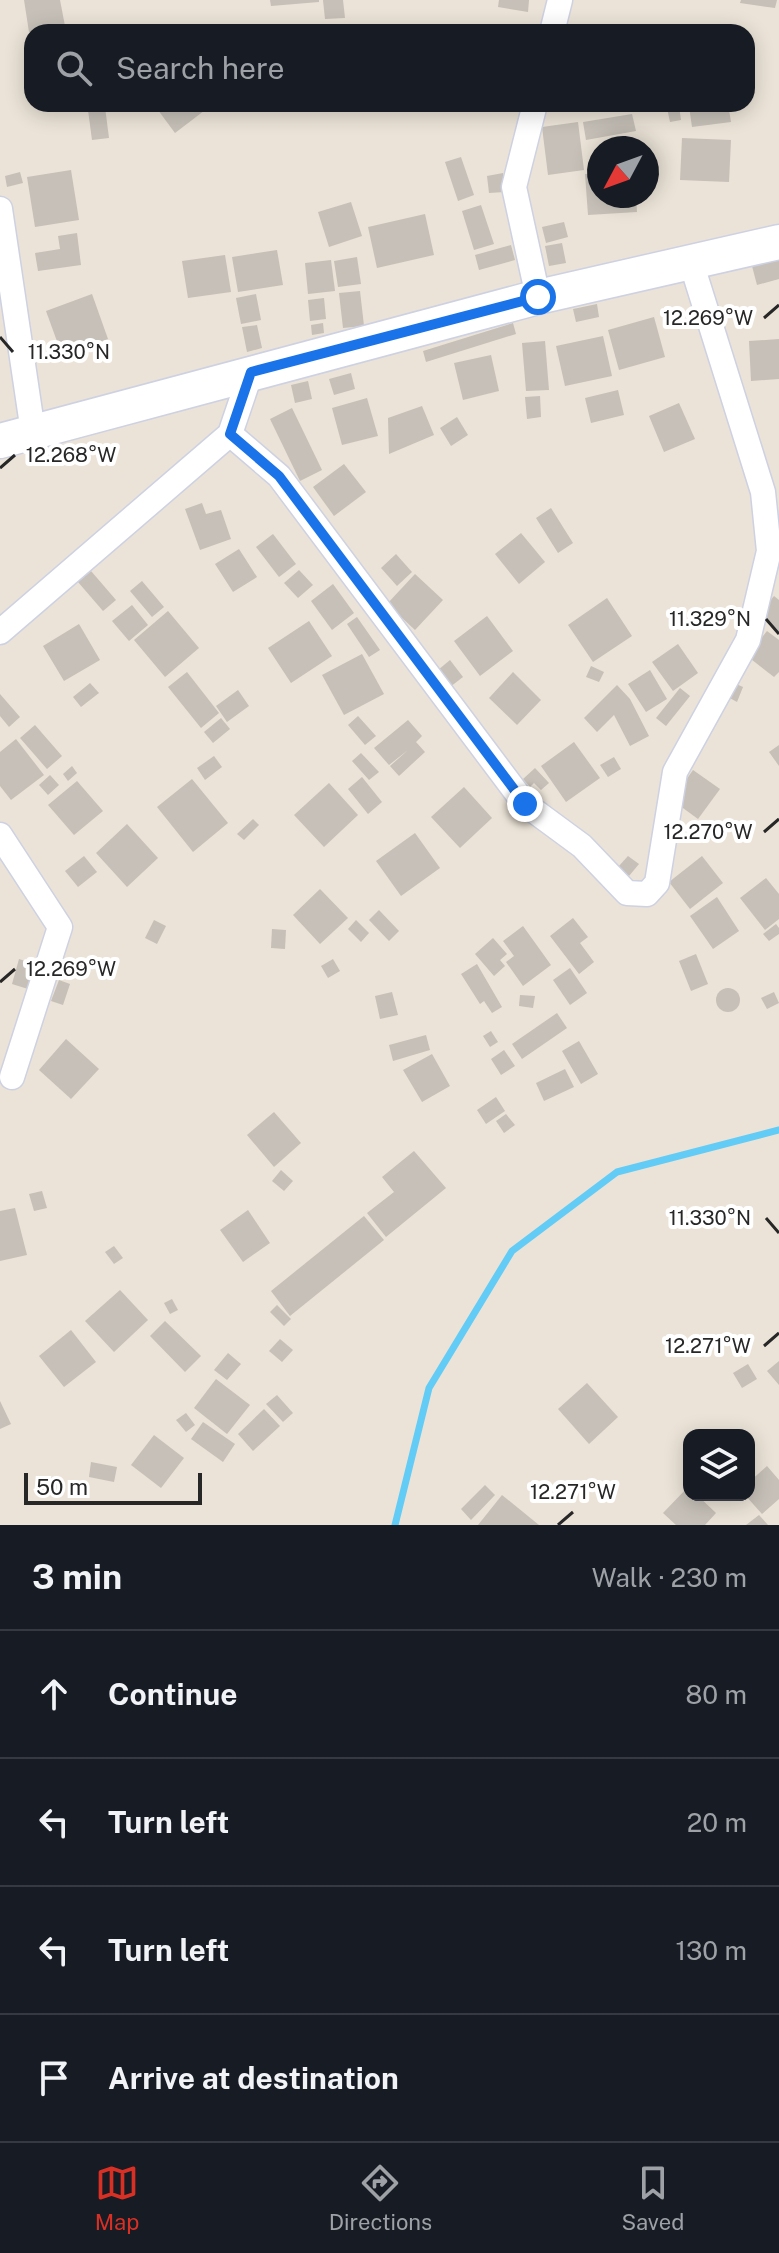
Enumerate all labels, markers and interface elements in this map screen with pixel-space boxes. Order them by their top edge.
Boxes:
search box [24,24,755,112]
icon: search [52,46,96,90]
text: Search here [116,50,284,86]
north arrow [587,136,659,208]
route start [520,279,556,315]
text: 12.269°W [663,306,753,330]
text: 11.330°N [28,340,110,364]
text: 12.268°W [26,443,116,467]
text: 11.329°N [669,607,751,631]
route end [507,786,543,822]
text: 12.270°W [663,820,753,844]
text: 12.269°W [26,957,116,981]
text: 11.330°N [669,1206,751,1230]
text: 12.271°W [665,1334,751,1358]
map controls [683,1429,755,1501]
button: layers [683,1429,755,1501]
scale bar [24,1469,202,1505]
text: 50 m [36,1474,88,1500]
text: 12.271°W [530,1480,616,1504]
text: 3 min [32,1557,122,1597]
text: Walk · 230 m [592,1562,747,1593]
icon: ahead [32,1672,76,1716]
text: Continue [108,1676,238,1712]
text: 80 m [686,1679,747,1710]
icon: left [32,1800,76,1844]
text: Turn left [108,1804,229,1840]
text: 20 m [687,1807,747,1838]
icon: left [32,1928,76,1972]
text: Turn left [108,1932,229,1968]
text: 130 m [675,1935,747,1966]
icon: arrive [32,2056,76,2100]
text: Arrive at destination [108,2060,399,2096]
tab: Map [95,2161,139,2235]
tab: Directions [329,2161,432,2235]
tab: Saved [621,2161,684,2235]

